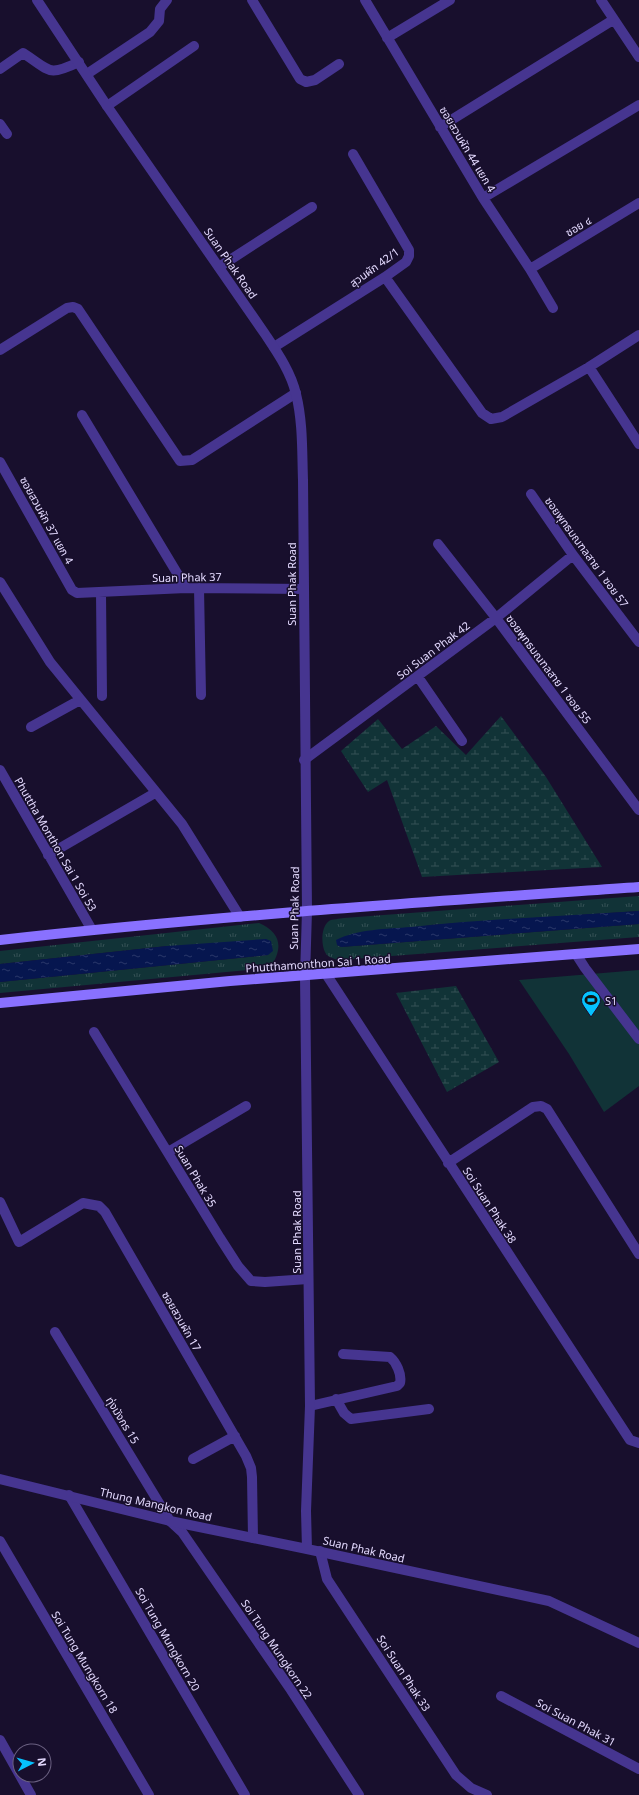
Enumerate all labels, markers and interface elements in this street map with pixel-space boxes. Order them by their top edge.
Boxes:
street label: ซอยสวนผัก 44 แยก 4 [436,103,500,195]
street label: ซอย ๔ [562,212,594,240]
street label: Suan Phak Road [201,225,261,301]
street label: สุวนผัก 42/1 [346,244,402,290]
street label: ซอยสวนผัก 37 แยก 4 [17,474,78,567]
street label: ซอยพุทธมณฑลสาย 1 ซอย 57 [542,494,632,610]
street label: Suan Phak Road [284,542,299,626]
street label: Suan Phak 37 [152,569,222,585]
street label: ซอยพุทธมณฑลสาย 1 ซอย 55 [503,611,595,727]
street label: Soi Suan Phak 42 [393,618,473,682]
street label: Phuttha Monthon Sai 1 Soi 53 [11,774,101,914]
street label: Suan Phak Road [286,866,302,950]
street label: Phutthamonthon Sai 1 Road [245,950,391,976]
sports icon: S1 [580,989,602,1017]
place label: S1 [605,993,617,1008]
street label: Suan Phak 35 [172,1142,220,1210]
street label: Soi Suan Phak 38 [460,1164,520,1246]
street label: Suan Phak Road [289,1190,304,1274]
street label: ซอยสวนผัก 17 [159,1288,205,1354]
street label: ทุ่งมังกร 15 [103,1394,143,1446]
street label: Thung Mangkon Road [99,1484,213,1524]
street label: Suan Phak Road [322,1532,406,1566]
street label: Soi Tung Mungkorn 20 [132,1585,204,1693]
street label: Soi Tung Mungkorn 22 [238,1596,316,1702]
street label: Soi Tung Mungkorn 18 [48,1608,122,1716]
street label: Soi Suan Phak 33 [374,1632,434,1714]
street label: Soi Suan Phak 31 [534,1695,618,1749]
north arrow [12,1743,52,1783]
text: N [35,1757,50,1767]

